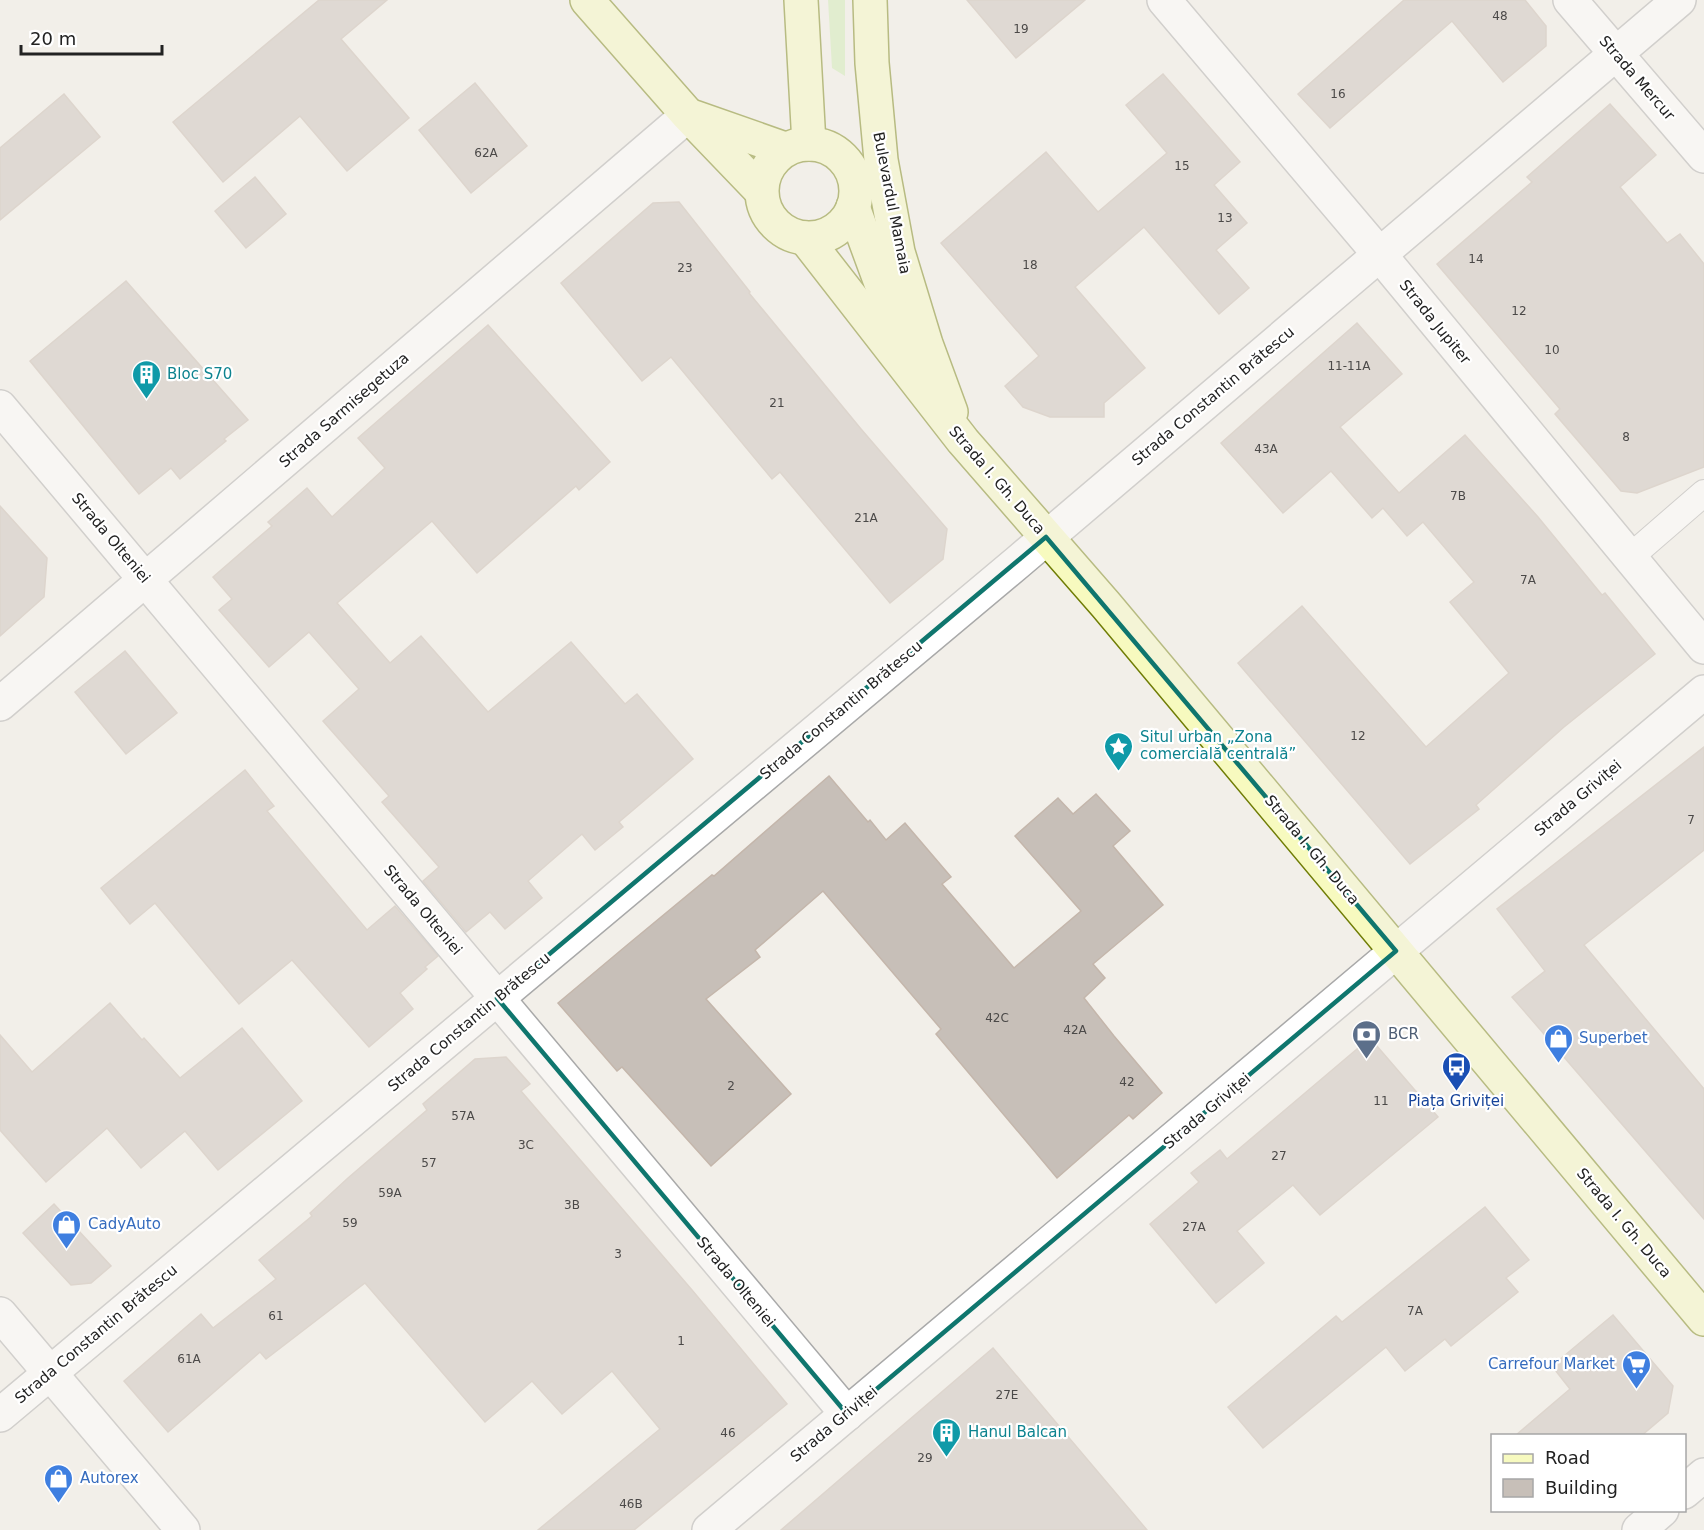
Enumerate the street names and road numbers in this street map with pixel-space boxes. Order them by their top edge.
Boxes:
street label: Strada Mercur [1595,32,1679,125]
street label: Bulevardul Mamaia [869,130,915,276]
street label: Strada Jupiter [1396,276,1475,368]
street label: Strada Constantin Brătescu [1128,323,1298,469]
street label: Strada Sarmisegetuza [275,349,413,471]
street label: Strada I. Gh. Duca [945,422,1049,538]
street label: Strada Olteniei [68,489,154,587]
street label: Strada Constantin Brătescu [756,637,926,783]
street label: Strada Griviței [1531,756,1625,840]
street label: Strada I. Gh. Duca [1261,792,1363,908]
street label: Strada Olteniei [380,861,466,959]
street label: Strada Constantin Brătescu [384,949,554,1095]
street label: Strada Griviței [1160,1069,1254,1153]
street label: Strada I. Gh. Duca [1573,1165,1675,1281]
street label: Strada Olteniei [693,1233,779,1331]
street label: Strada Constantin Brătescu [11,1261,181,1407]
street label: Strada Griviței [787,1382,881,1466]

